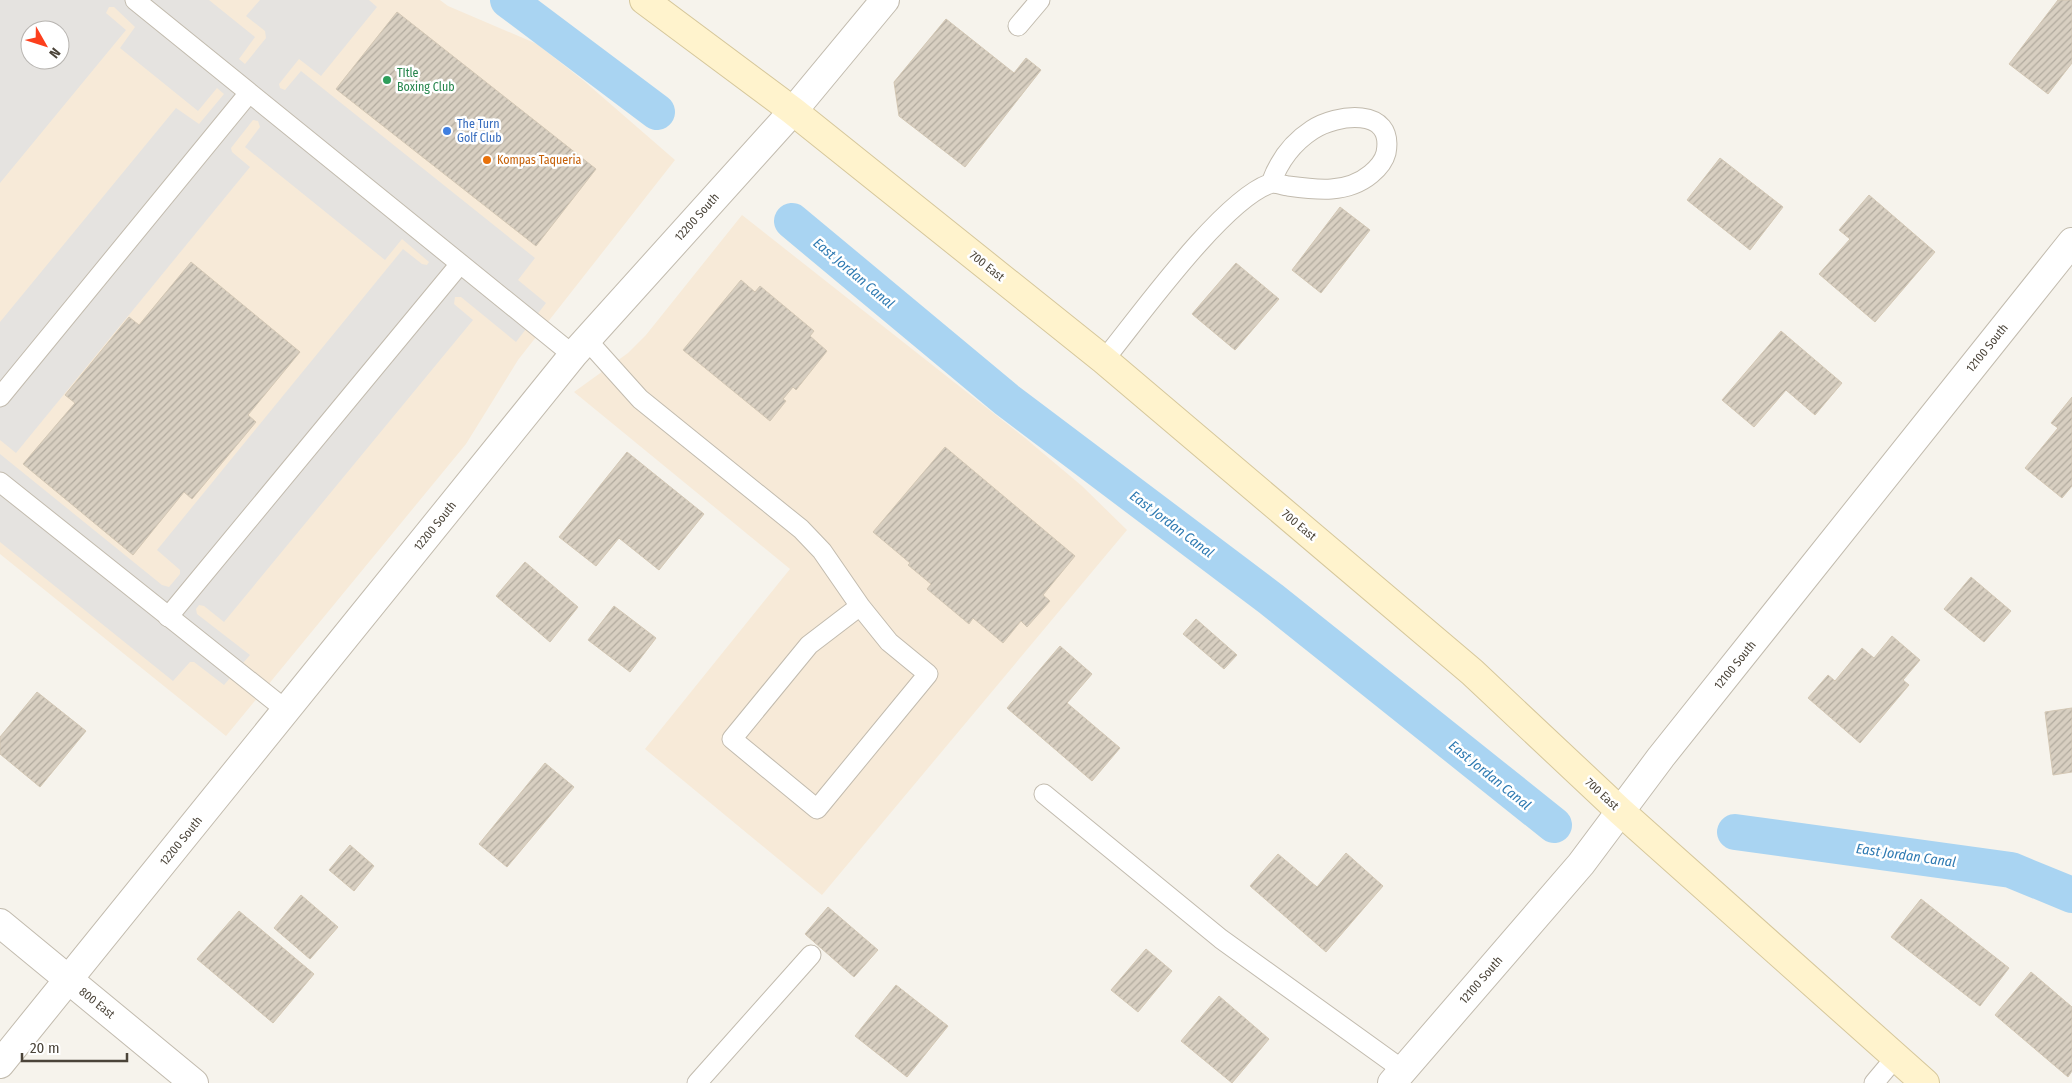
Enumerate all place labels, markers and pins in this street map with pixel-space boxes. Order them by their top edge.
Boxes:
place label: TItle Boxing Club [397,66,455,94]
marker: TItle Boxing Club [381,74,393,86]
place label: The Turn Golf Club [457,117,502,145]
marker: The Turn Golf Club [441,125,453,137]
place label: Kompas Taqueria [497,153,581,167]
marker: Kompas Taqueria [481,154,493,166]

